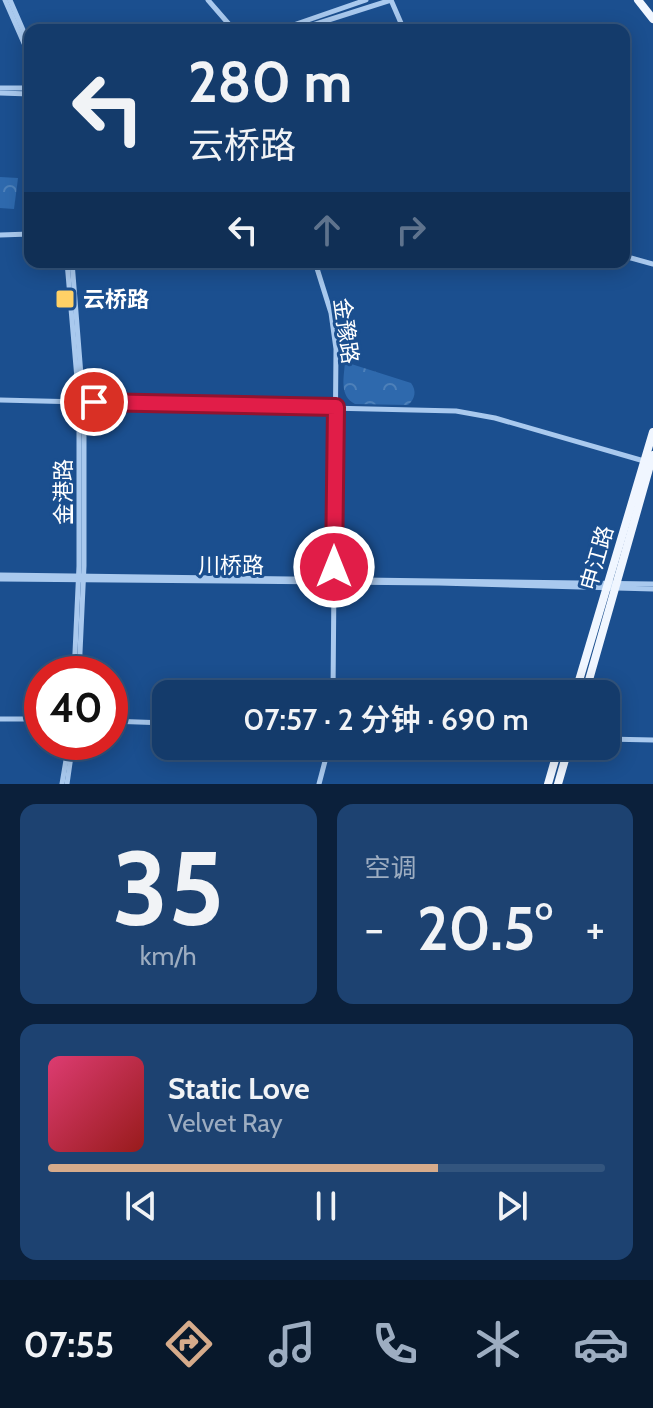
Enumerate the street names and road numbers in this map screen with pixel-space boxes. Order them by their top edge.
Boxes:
street label: 金豫路 [328,296,364,366]
street label: 金港路 [50,459,77,525]
street label: 申江路 [575,523,619,593]
street label: 川桥路 [198,552,264,579]

